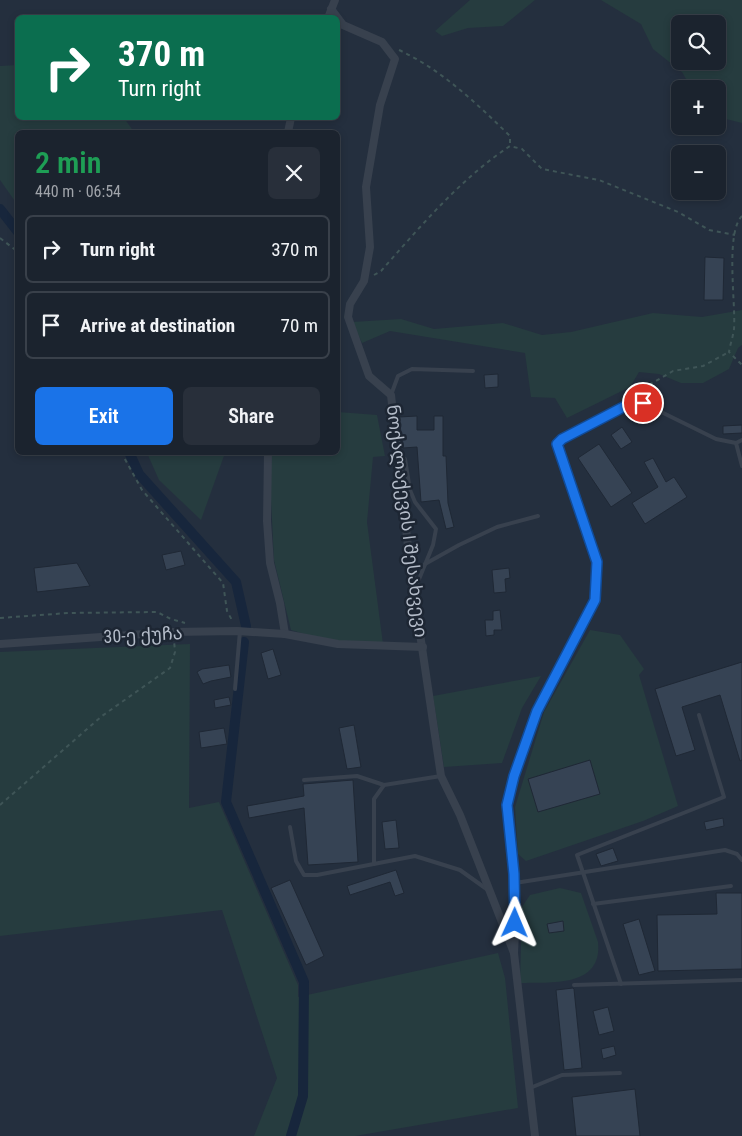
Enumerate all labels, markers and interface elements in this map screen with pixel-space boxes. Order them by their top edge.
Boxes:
map controls [671,15,726,200]
button: search [671,15,726,70]
text: 370 m [118,34,205,75]
icon: right [35,35,100,100]
text: Turn right [118,76,201,101]
button: + [671,80,726,135]
text: 2 min [35,145,101,180]
button: − [671,145,726,200]
button: close [268,147,320,199]
text: 440 m · 06:54 [35,182,121,201]
icon: right [37,235,65,263]
text: Turn right [80,238,155,261]
text: 370 m [271,238,318,261]
icon: arrive [37,311,65,339]
text: Arrive at destination [80,314,235,337]
text: 70 m [281,314,318,337]
pin [622,382,664,424]
button: Exit [35,387,173,445]
button: Share [183,387,320,445]
icon: arrive [629,389,657,417]
street label: ნოქალაქევის I შესახვევი [382,403,432,639]
street label: 30-ე ქუჩა [103,622,183,648]
position arrow [488,896,540,948]

